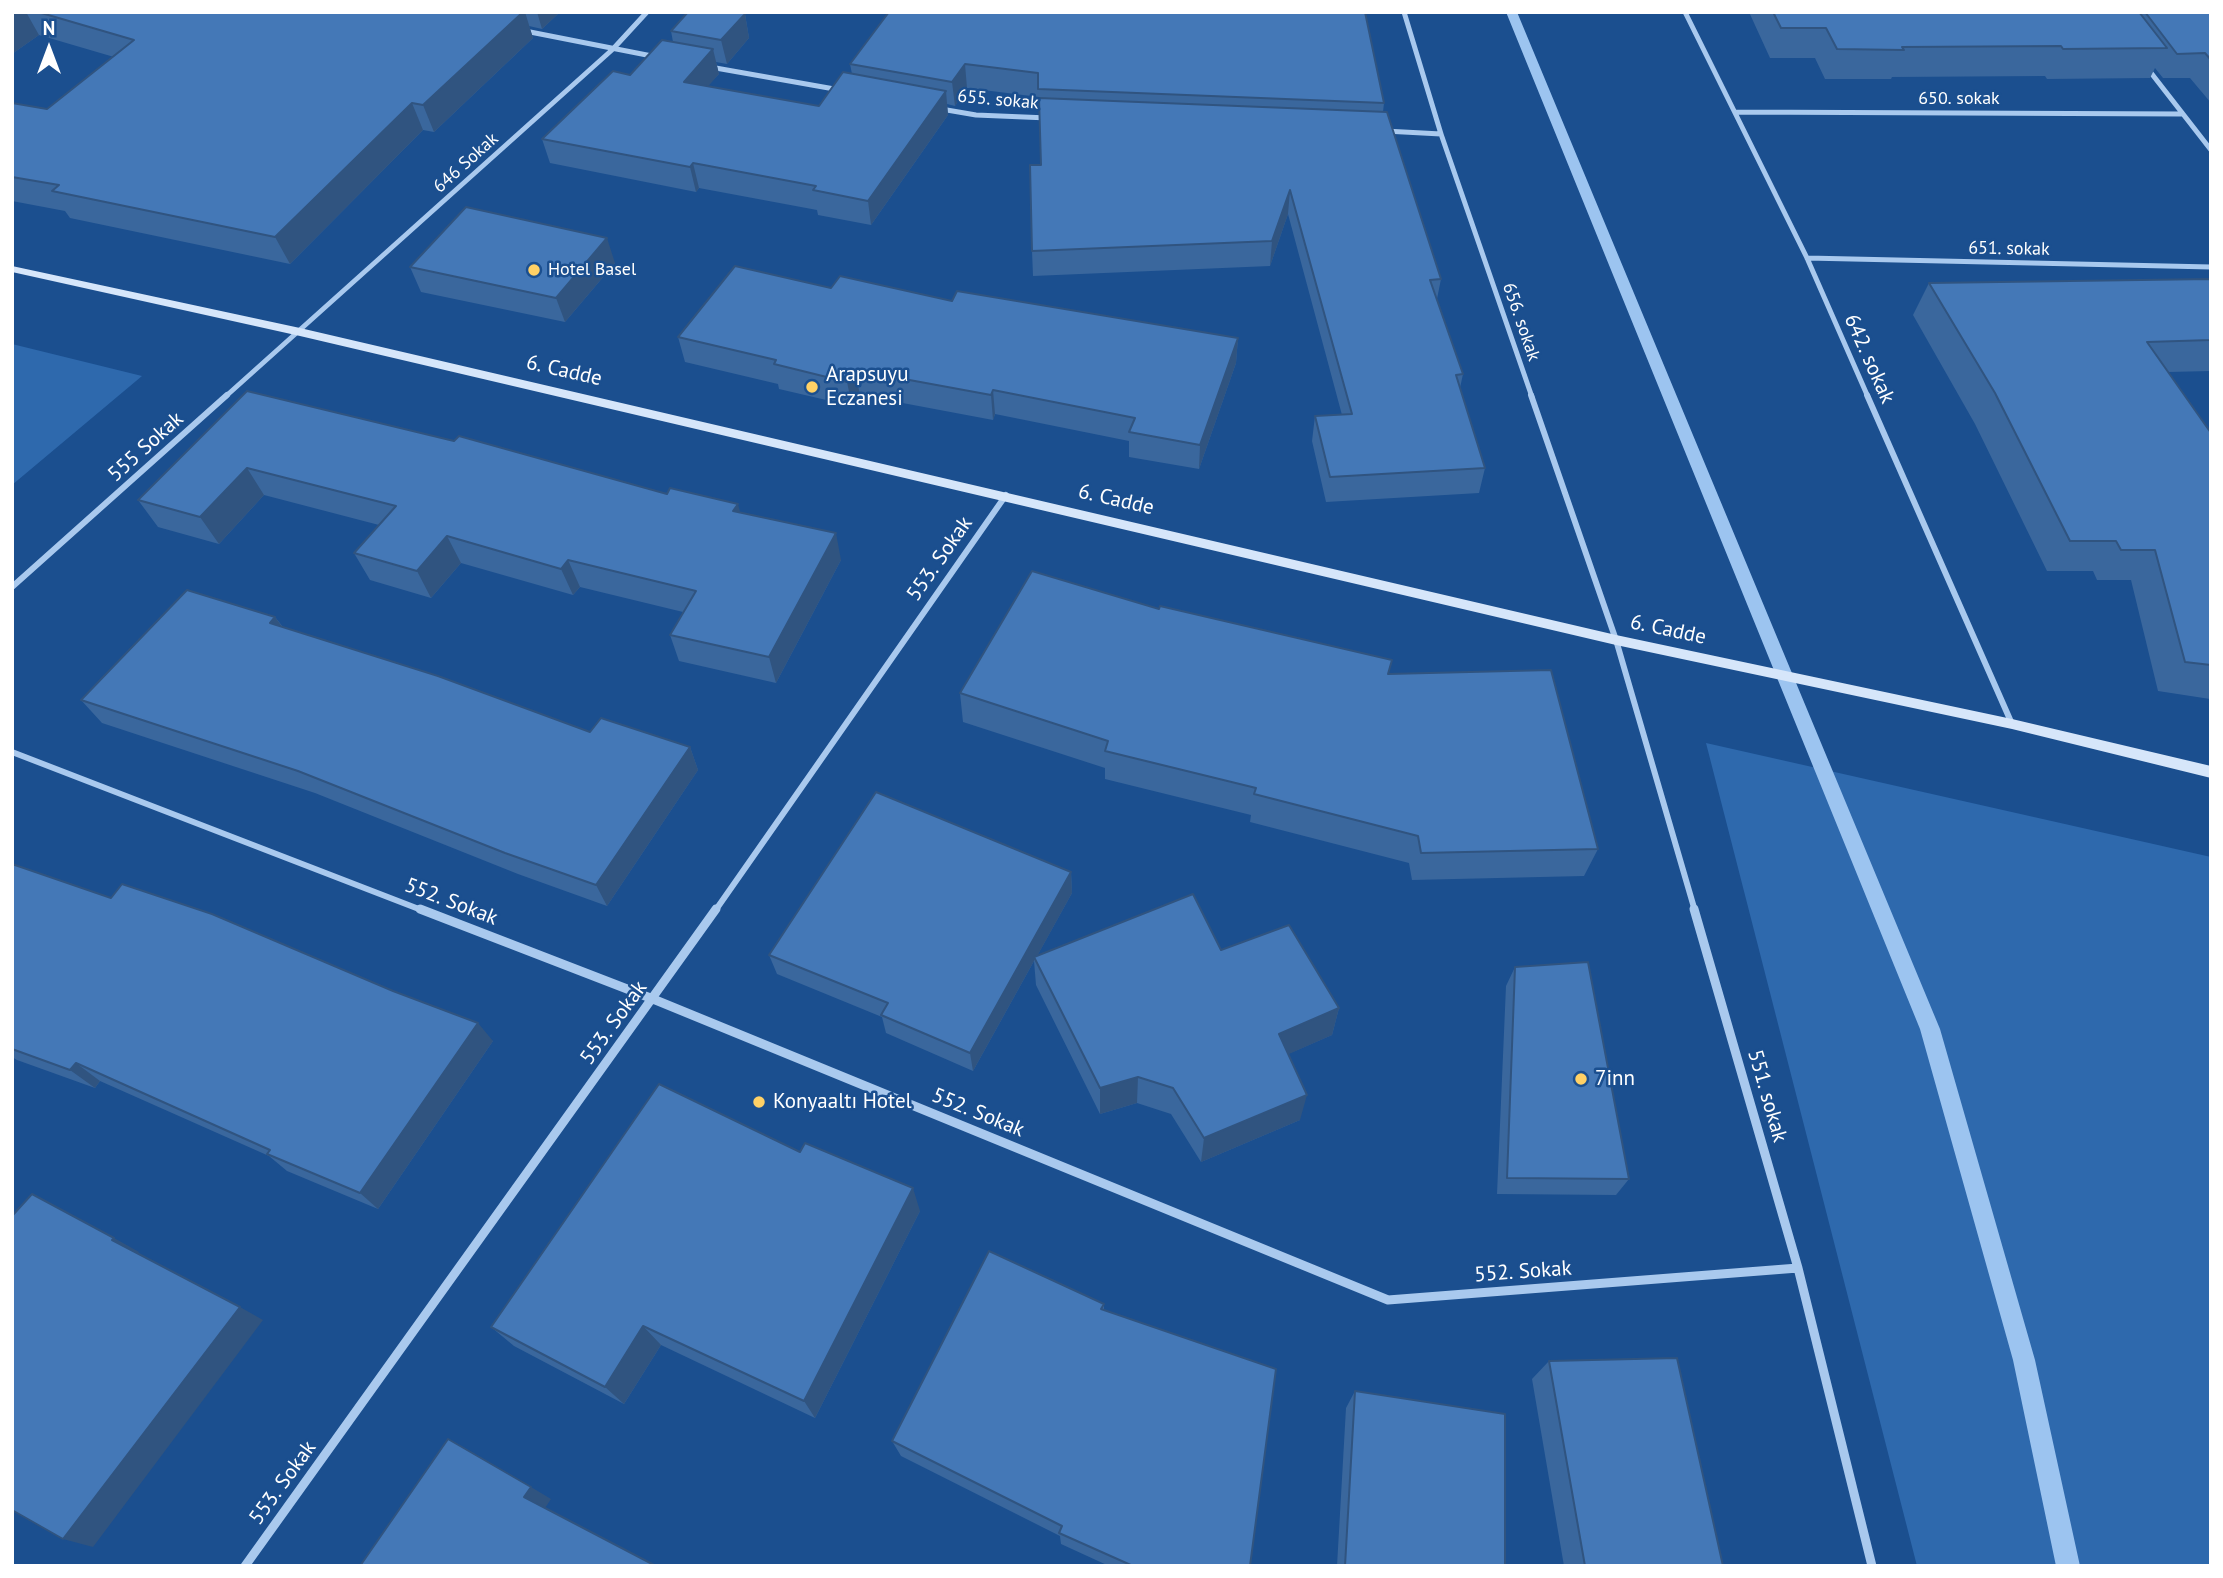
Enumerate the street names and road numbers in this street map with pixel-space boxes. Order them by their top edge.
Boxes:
street label: 655. sokak [956,86,1040,114]
street label: 650. sokak [1918,88,2000,110]
street label: 646 Sokak [429,128,503,198]
street label: 651. sokak [1968,237,2050,261]
street label: 656. sokak [1498,280,1544,364]
street label: 642. sokak [1838,310,1900,408]
street label: 6. Cadde [524,350,604,392]
street label: 555 Sokak [103,407,189,487]
street label: 6. Cadde [1076,479,1156,521]
street label: 553. Sokak [902,512,978,606]
street label: 6. Cadde [1628,610,1708,650]
street label: 552. Sokak [401,873,501,931]
street label: 553. Sokak [575,976,653,1070]
street label: 551. sokak [1742,1047,1792,1145]
street label: 552. Sokak [928,1083,1028,1143]
street label: 552. Sokak [1474,1256,1572,1288]
street label: 553. Sokak [244,1436,322,1530]

